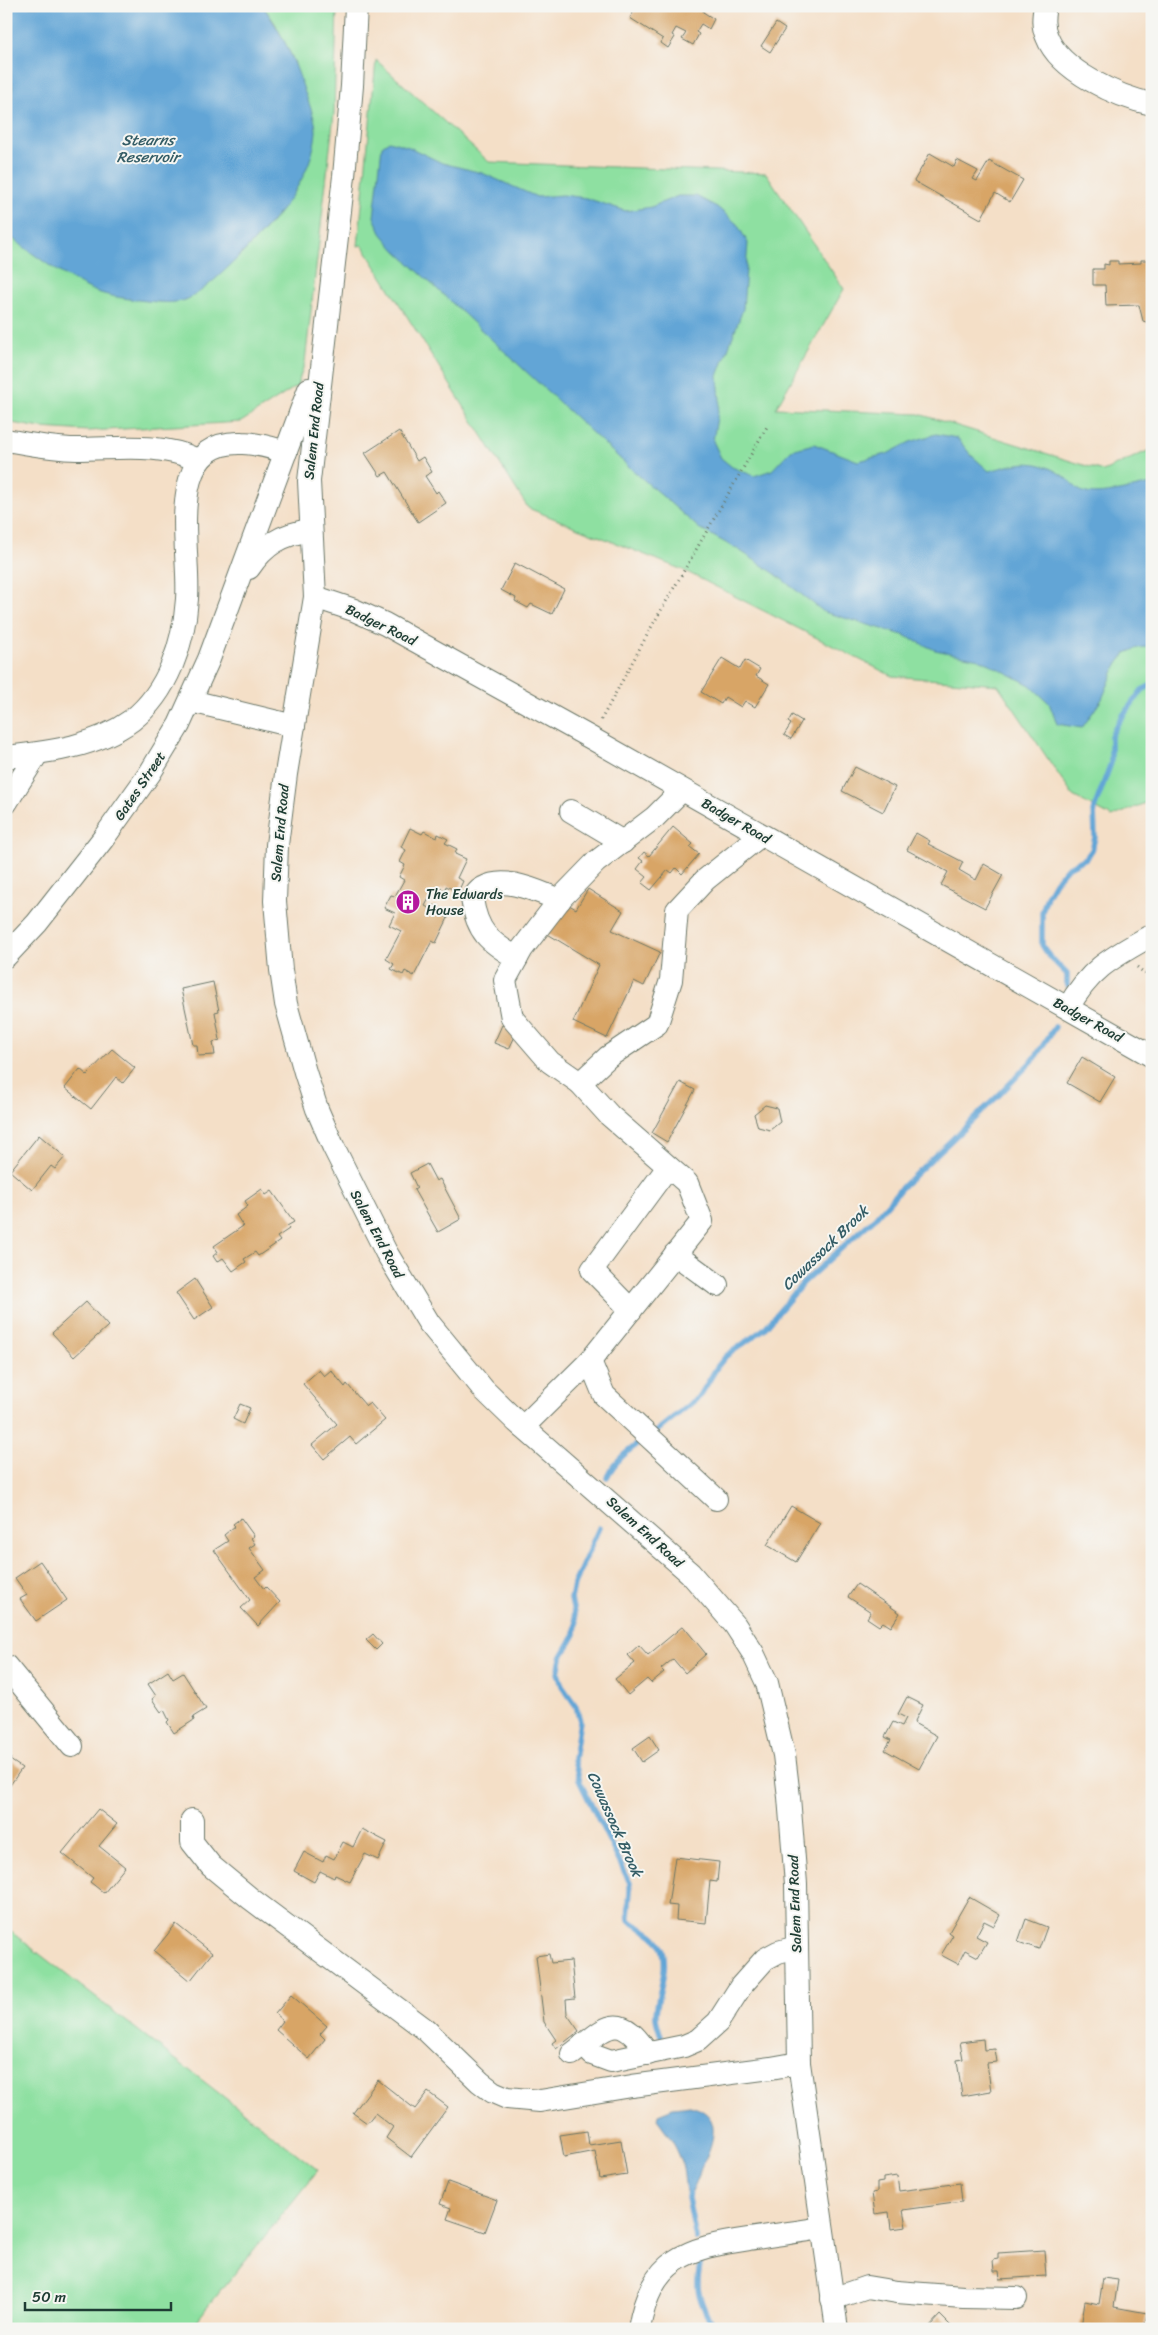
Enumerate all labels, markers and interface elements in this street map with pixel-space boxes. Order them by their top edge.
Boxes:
water label: Stearns Reservoir [117,127,182,170]
street label: Salem End Road [296,379,332,481]
street label: Badger Road [341,597,422,654]
street label: Gates Street [107,746,173,826]
street label: Salem End Road [263,782,297,883]
street label: Badger Road [697,791,777,852]
place label: The Edwards House [426,882,503,923]
building icon: The Edwards House [395,889,421,915]
street label: Badger Road [1048,990,1129,1050]
street label: Salem End Road [343,1185,412,1284]
water label: Cowassock Brook [775,1198,876,1297]
street label: Salem End Road [600,1490,691,1575]
water label: Cowassock Brook [580,1767,651,1883]
street label: Salem End Road [781,1853,809,1953]
scale bar [25,2280,171,2312]
text: 50 m [32,2284,67,2310]

